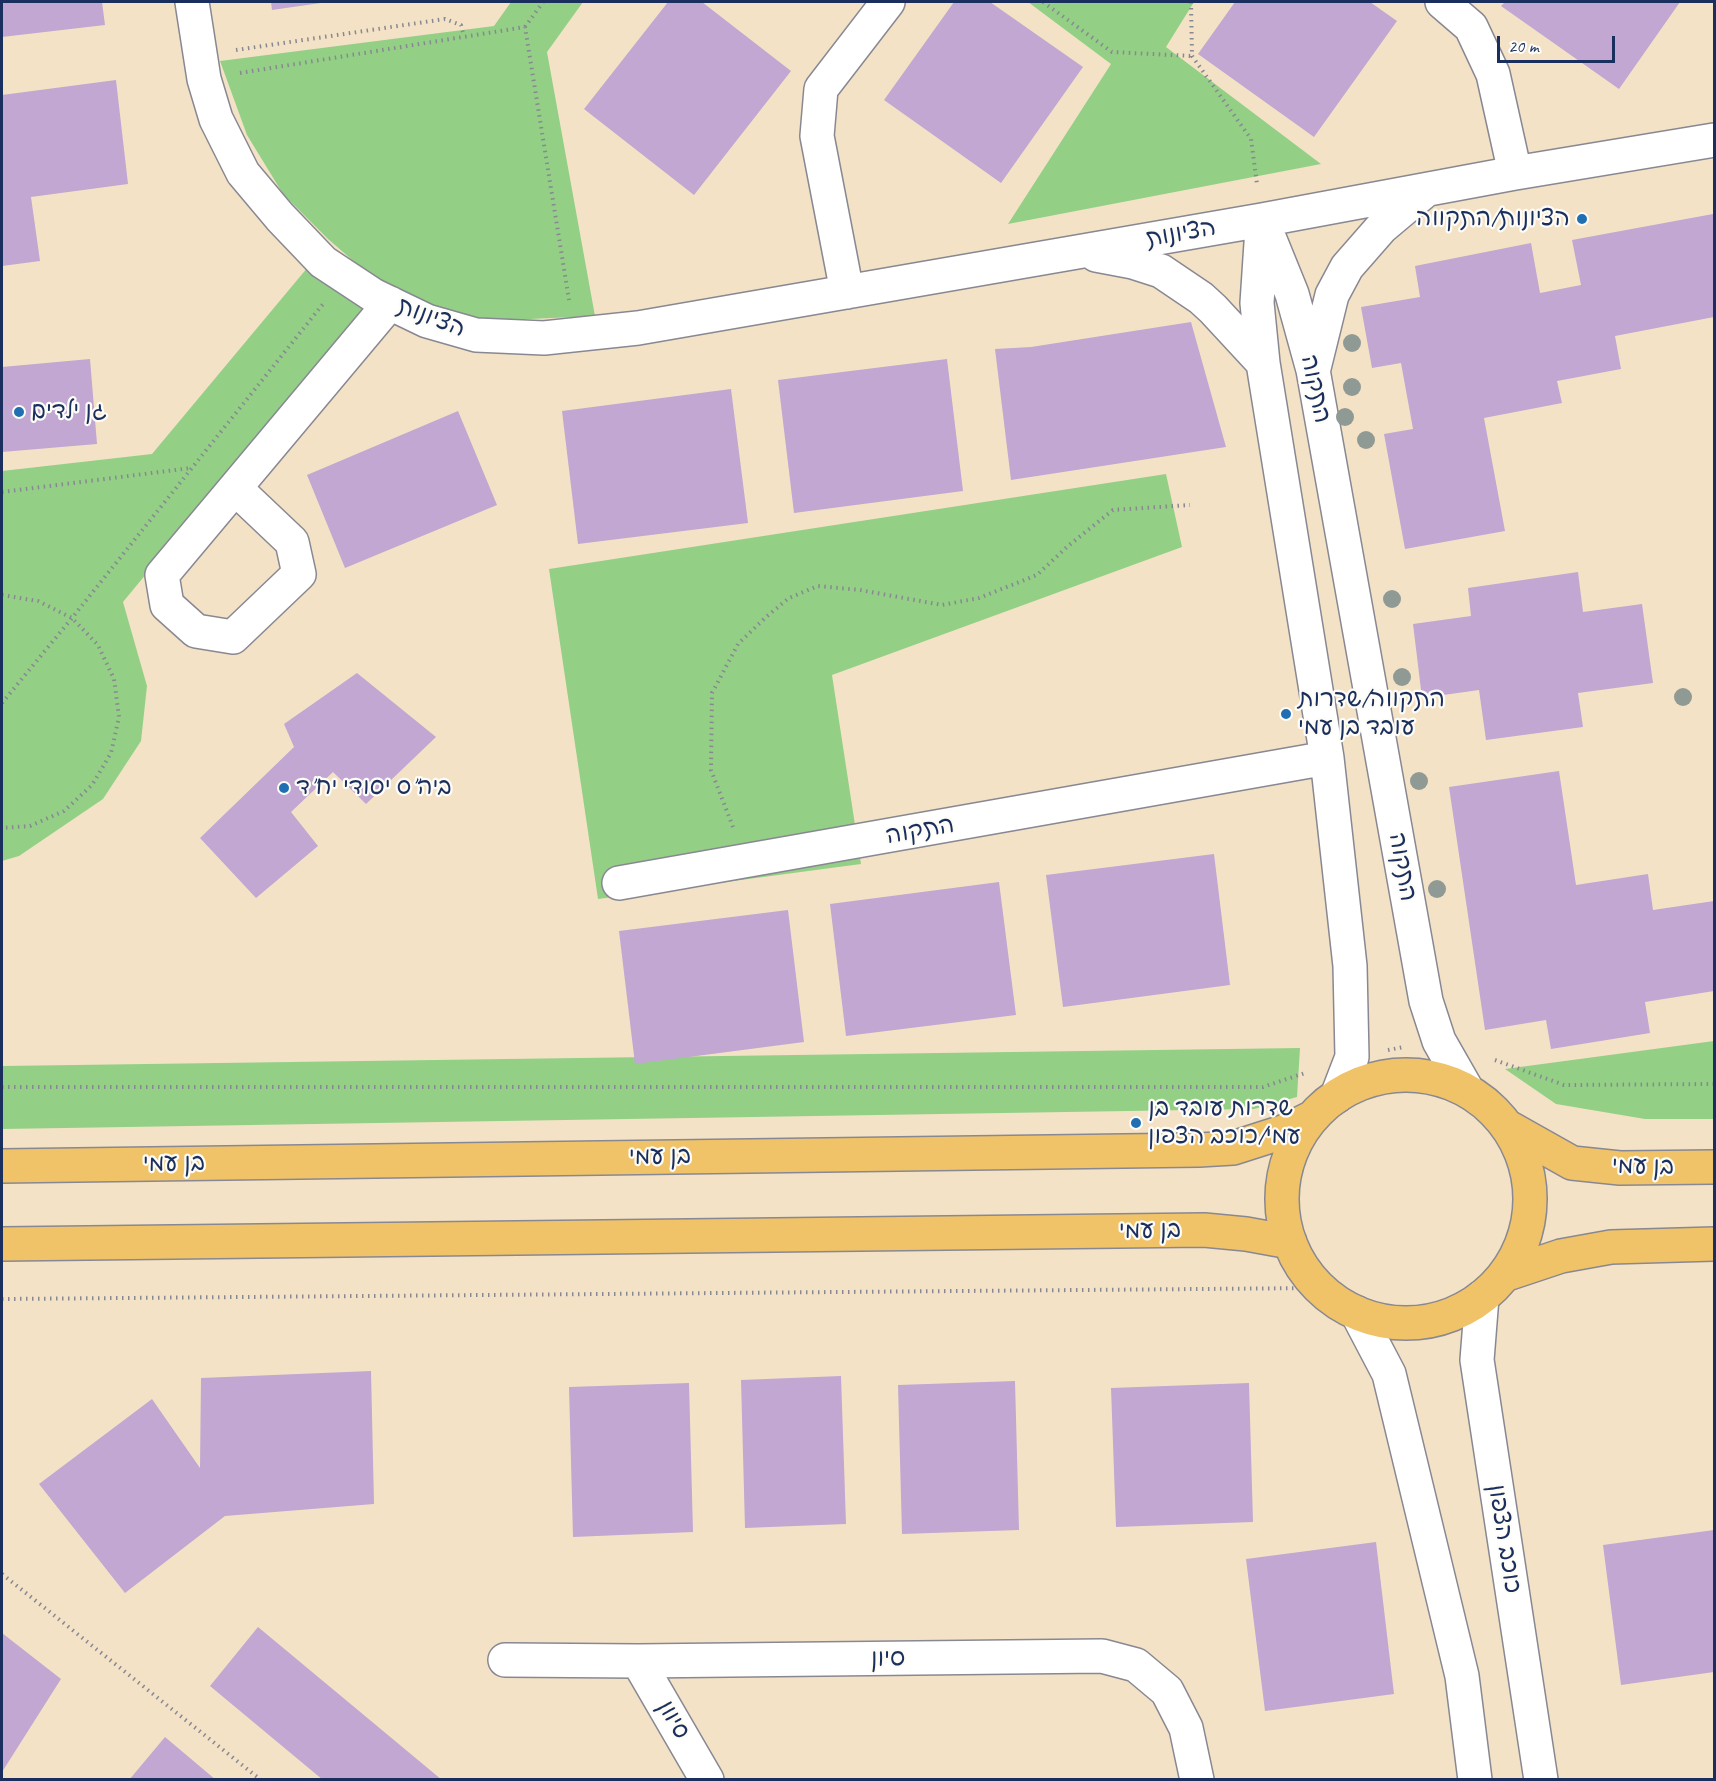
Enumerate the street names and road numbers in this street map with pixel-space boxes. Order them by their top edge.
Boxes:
street label: הציונות [1144,214,1218,254]
street label: הציונות [393,292,469,344]
street label: התקוה [1294,352,1336,426]
street label: התקוה [883,811,957,851]
street label: התקוה [1382,830,1422,904]
street label: בן עמי [629,1142,691,1172]
street label: בן עמי [143,1149,205,1179]
street label: בן עמי [1612,1152,1674,1182]
street label: בן עמי [1119,1216,1181,1246]
street label: כוכב הצפון [1481,1482,1527,1596]
street label: סיון [870,1644,906,1674]
street label: סיוון [650,1695,696,1745]

